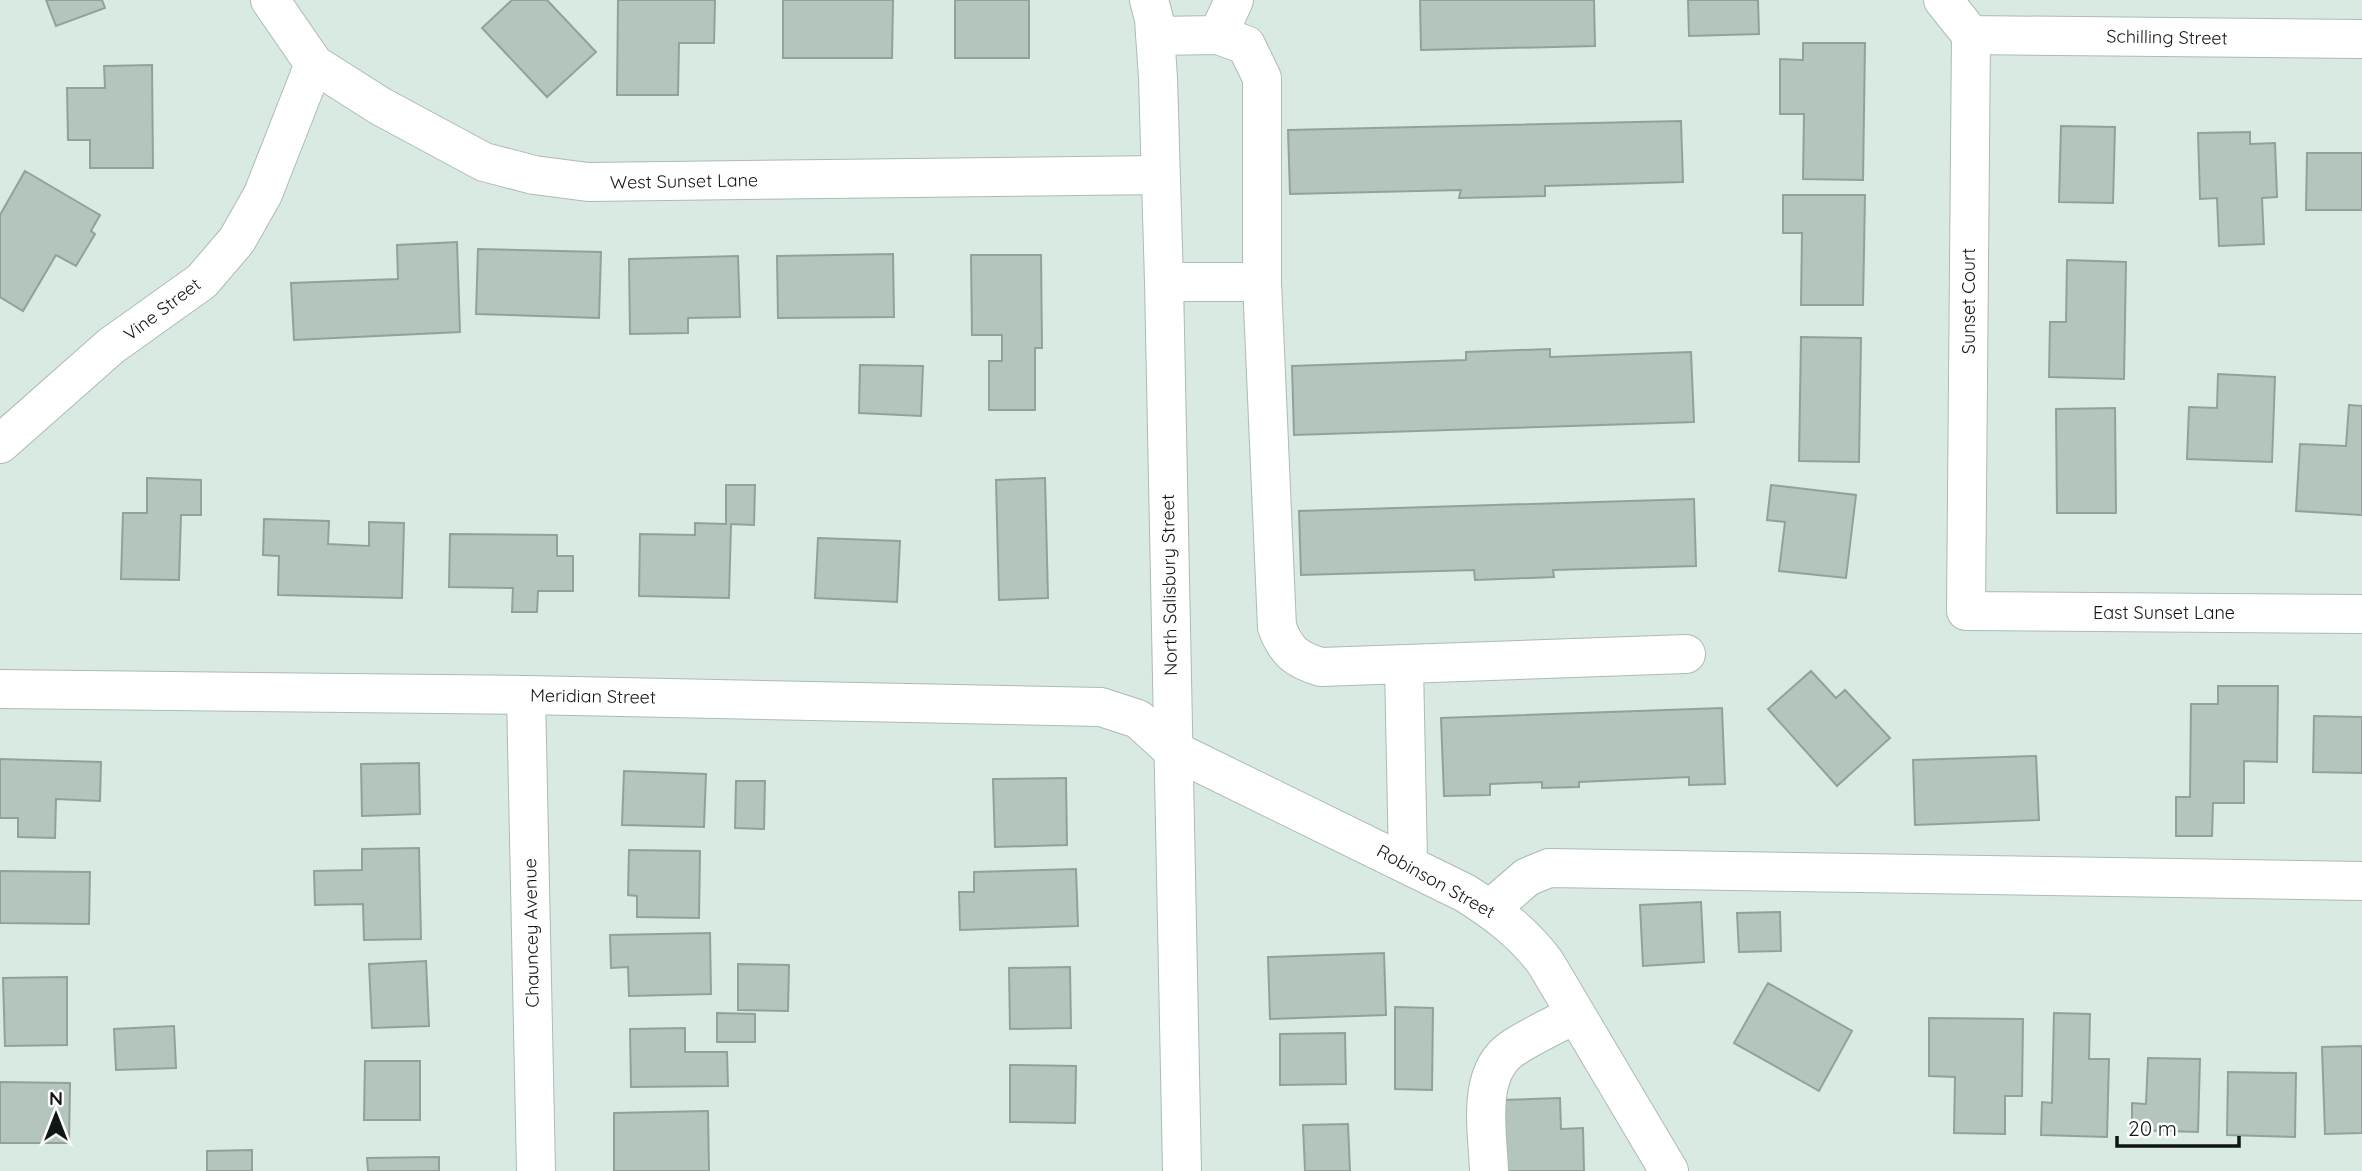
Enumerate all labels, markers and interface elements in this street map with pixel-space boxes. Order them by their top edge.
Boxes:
street label: Schilling Street [2106,24,2228,50]
street label: West Sunset Lane [610,168,758,194]
street label: Sunset Court [1957,248,1980,354]
street label: Vine Street [119,273,205,345]
street label: North Salisbury Street [1156,494,1182,676]
street label: East Sunset Lane [2093,601,2235,624]
street label: Meridian Street [530,683,656,709]
street label: Robinson Street [1373,839,1499,923]
street label: Chauncey Avenue [518,858,544,1008]
north arrow [21,1080,91,1150]
text: N [49,1086,63,1110]
scale bar [2117,1104,2240,1148]
text: 20 m [2128,1115,2177,1141]

